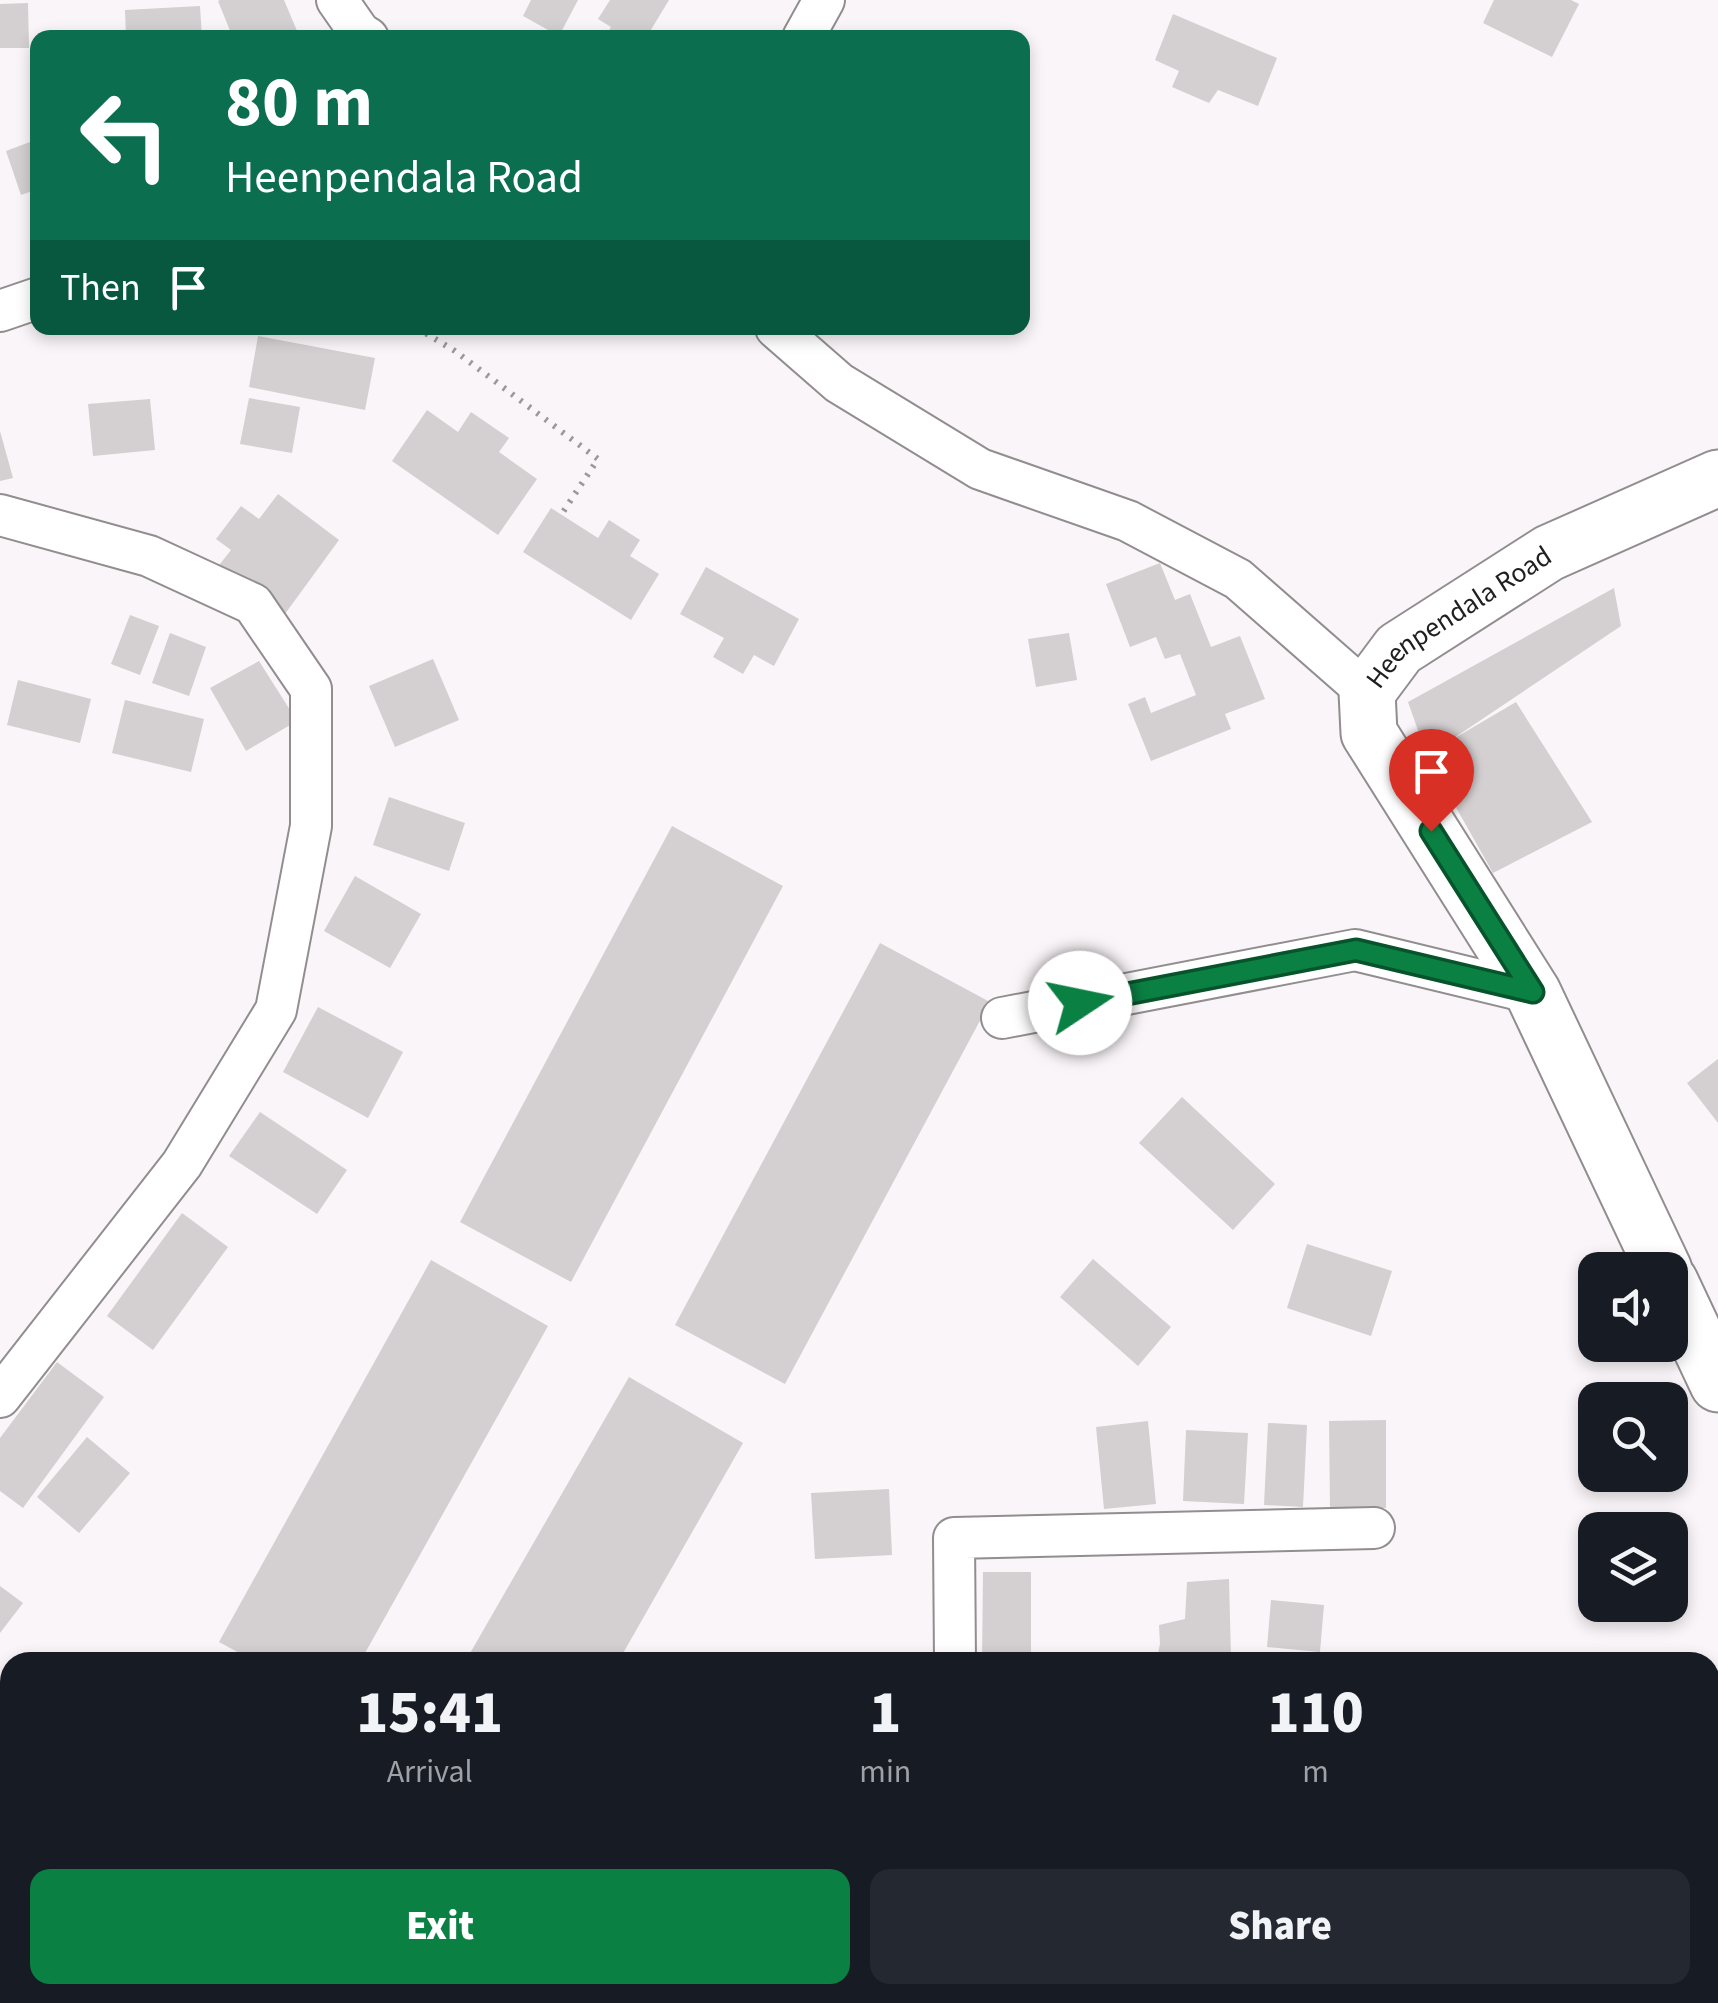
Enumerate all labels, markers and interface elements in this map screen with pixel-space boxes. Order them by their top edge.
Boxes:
text: 80 m [225,53,373,153]
icon: left [60,70,190,200]
text: Heenpendala Road [225,146,583,210]
icon: arrive [161,260,216,315]
text: Then [60,261,141,315]
street label: Heenpendala Road [1356,536,1560,697]
pin [1389,729,1474,832]
icon: arrive [1404,744,1459,799]
position arrow [1028,951,1132,1055]
map controls [1578,1252,1688,1622]
button: sound [1578,1252,1688,1362]
button: search [1578,1382,1688,1492]
button: layers [1578,1512,1688,1622]
text: 15:41 [356,1671,503,1756]
text: 1 [869,1671,901,1756]
text: 110 [1268,1671,1364,1756]
text: Arrival [387,1749,473,1795]
text: min [859,1749,911,1795]
text: m [1302,1749,1329,1795]
button: Exit [30,1869,850,1984]
button: Share [870,1869,1690,1984]

